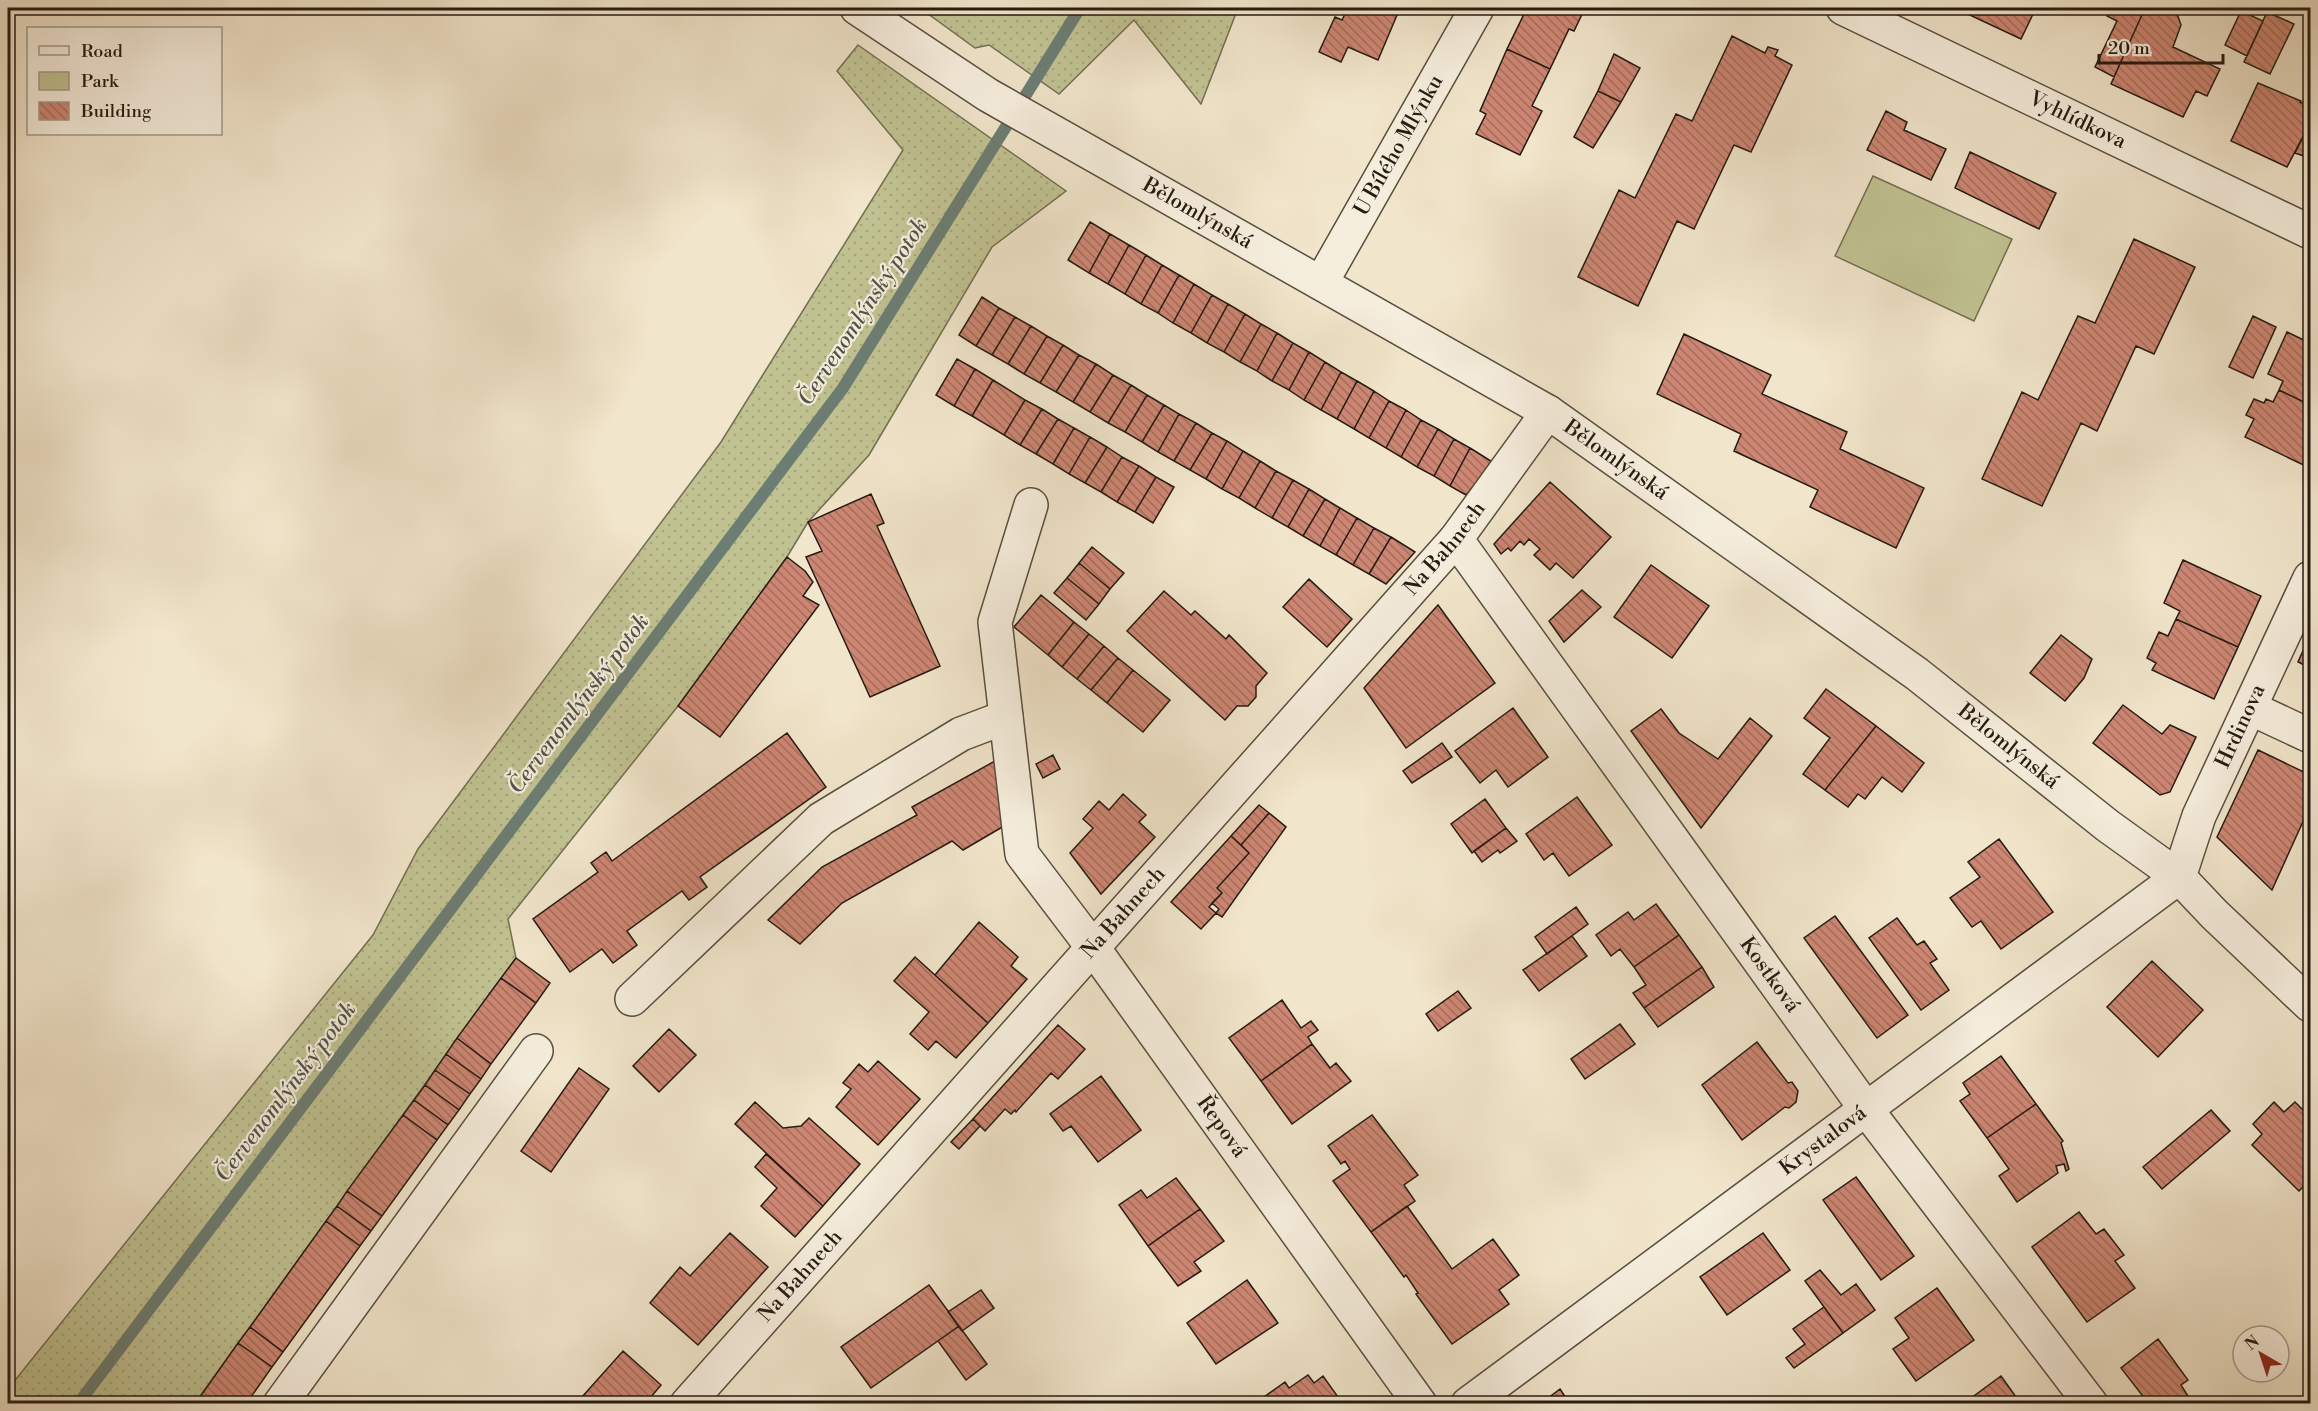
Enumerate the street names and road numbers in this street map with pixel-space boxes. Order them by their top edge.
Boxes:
street label: U Bílého Mlýnku [1349,70,1449,221]
street label: Vyhlídkova [2024,86,2131,155]
street label: Bělomlýnská [1137,172,1257,255]
street label: Bělomlýnská [1558,414,1674,506]
street label: Na Bahnech [1399,496,1492,601]
street label: Hrdinova [2210,680,2272,773]
street label: Bělomlýnská [1952,698,2065,795]
street label: Na Bahnech [1076,861,1172,964]
street label: Kostková [1734,932,1806,1018]
street label: Řepová [1191,1090,1252,1163]
street label: Krystalová [1774,1100,1872,1182]
street label: Na Bahnech [753,1224,849,1328]

